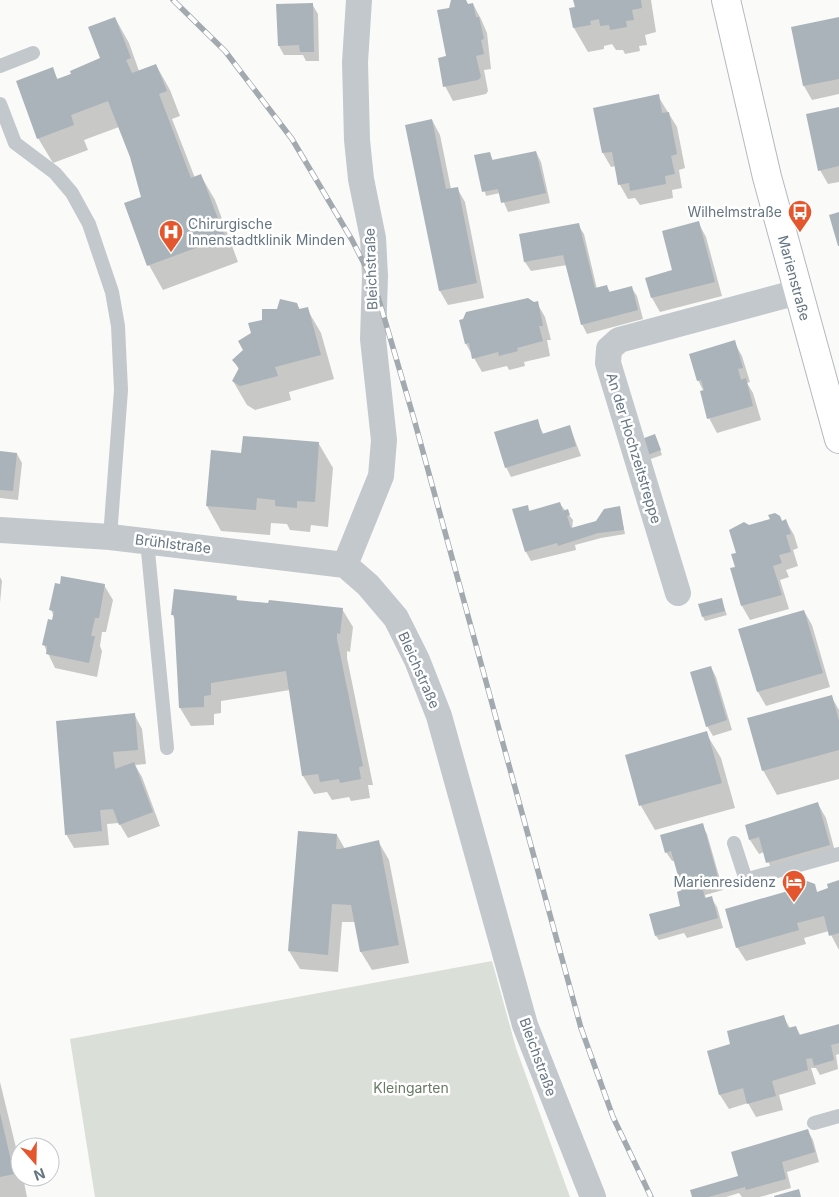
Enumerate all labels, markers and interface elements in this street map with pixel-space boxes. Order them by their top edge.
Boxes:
bus stop icon: Wilhelmstraße [787,199,813,233]
place label: Wilhelmstraße [687,203,782,220]
place label: Chirurgische Innenstadtklinik Minden [188,215,345,248]
hospital icon: Chirurgische Innenstadtklinik Minden [158,219,184,253]
street label: Bleichstraße [361,228,380,310]
street label: Marienstraße [775,233,814,322]
street label: An der Hochzeitstreppe [603,370,666,525]
street label: Brühlstraße [134,530,212,557]
street label: Bleichstraße [395,629,444,711]
hotel icon: Marienresidenz [781,869,807,903]
place label: Marienresidenz [673,873,776,890]
street label: Bleichstraße [516,1015,561,1098]
park label: Kleingarten [373,1079,449,1096]
north arrow [10,1137,60,1187]
text: N [32,1165,48,1184]

